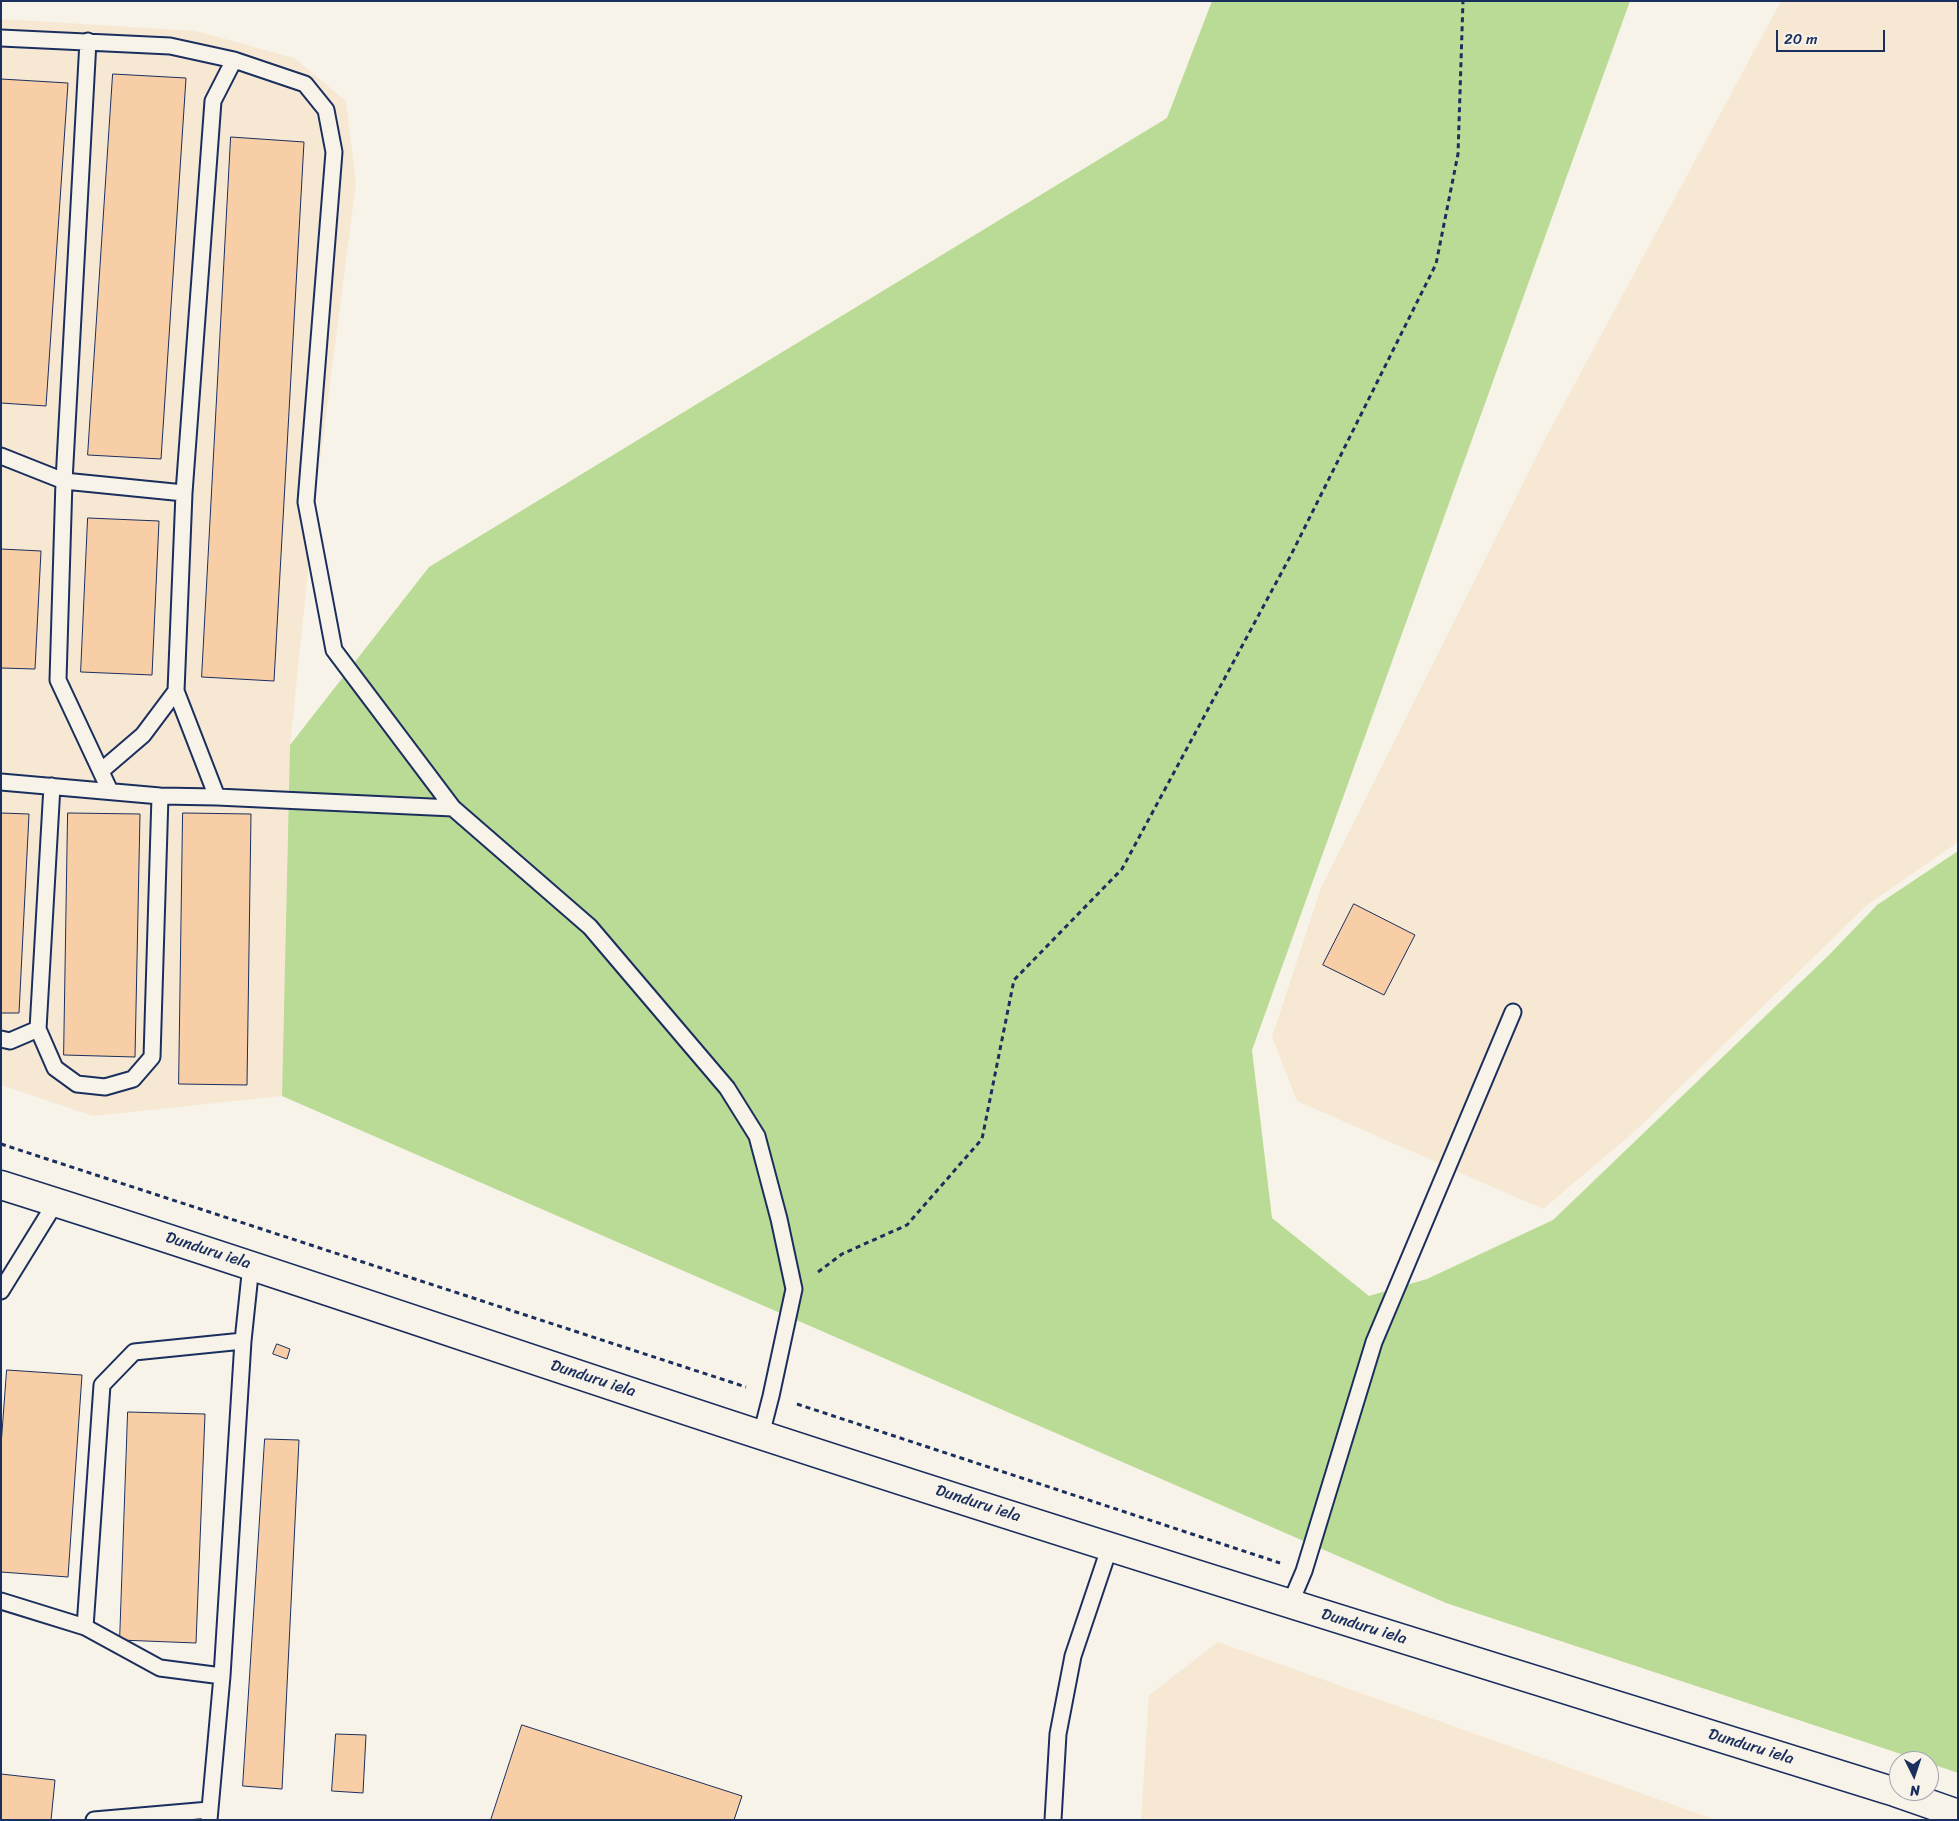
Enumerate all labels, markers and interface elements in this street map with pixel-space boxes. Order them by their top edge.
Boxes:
scale bar [1779,20,1888,52]
text: 20 m [1784,26,1818,52]
street label: Dunduru iela [163,1228,253,1274]
street label: Dunduru iela [548,1356,638,1402]
street label: Dunduru iela [933,1481,1023,1527]
street label: Dunduru iela [1319,1605,1409,1649]
street label: Dunduru iela [1706,1725,1796,1769]
north arrow [1889,1751,1939,1801]
text: N [1909,1778,1921,1803]

